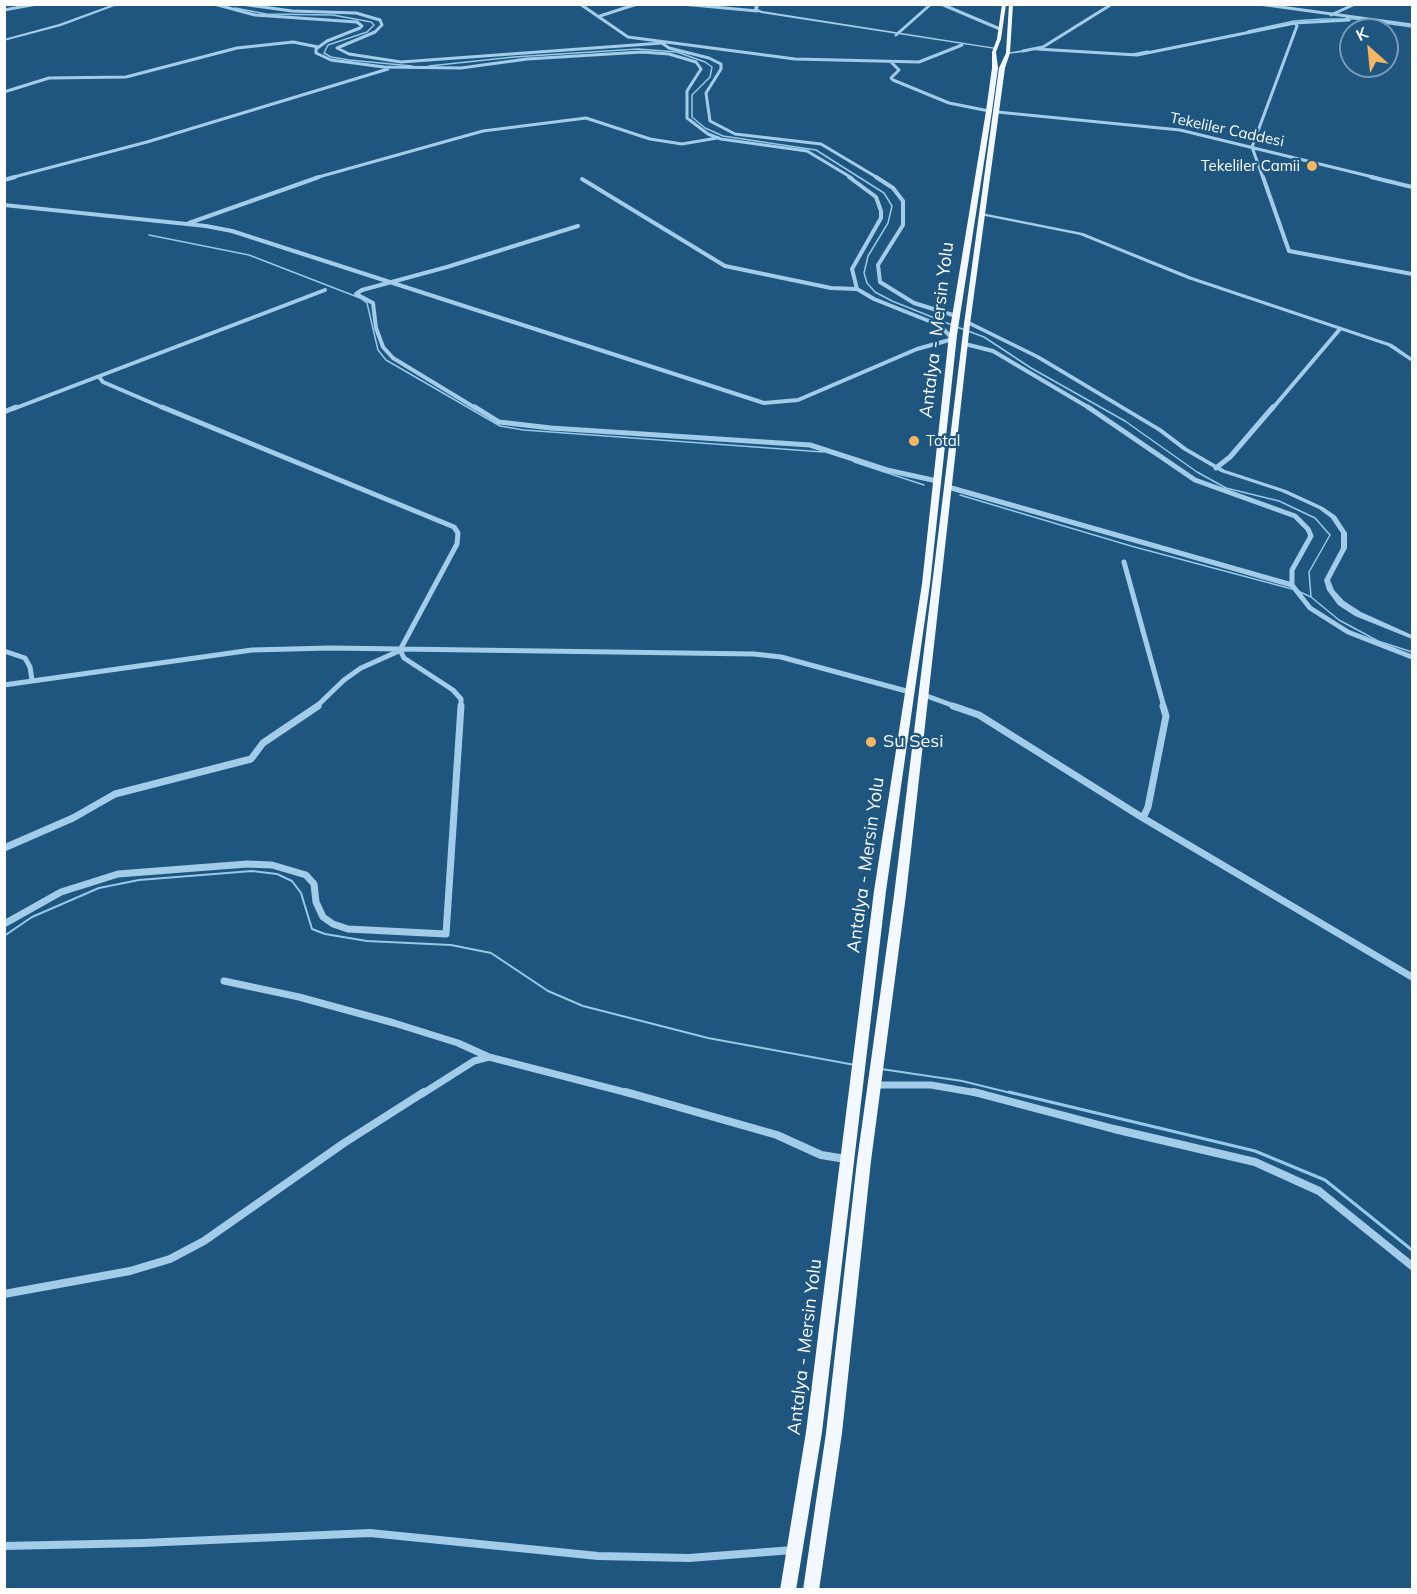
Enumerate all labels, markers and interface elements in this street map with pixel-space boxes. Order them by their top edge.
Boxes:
north arrow [1339,18,1399,78]
text: K [1352,22,1371,45]
street label: Tekeliler Caddesi [1168,109,1286,151]
place label: Tekeliler Camii [1201,157,1300,175]
marker: Tekeliler Camii [1305,159,1319,173]
street label: Antalya - Mersin Yolu [915,241,959,419]
place label: Total [926,432,960,450]
marker: Total [907,434,921,448]
place label: Su Sesi [883,731,944,753]
marker: Su Sesi [864,735,878,749]
street label: Antalya - Mersin Yolu [843,776,889,954]
street label: Antalya - Mersin Yolu [783,1258,827,1436]

